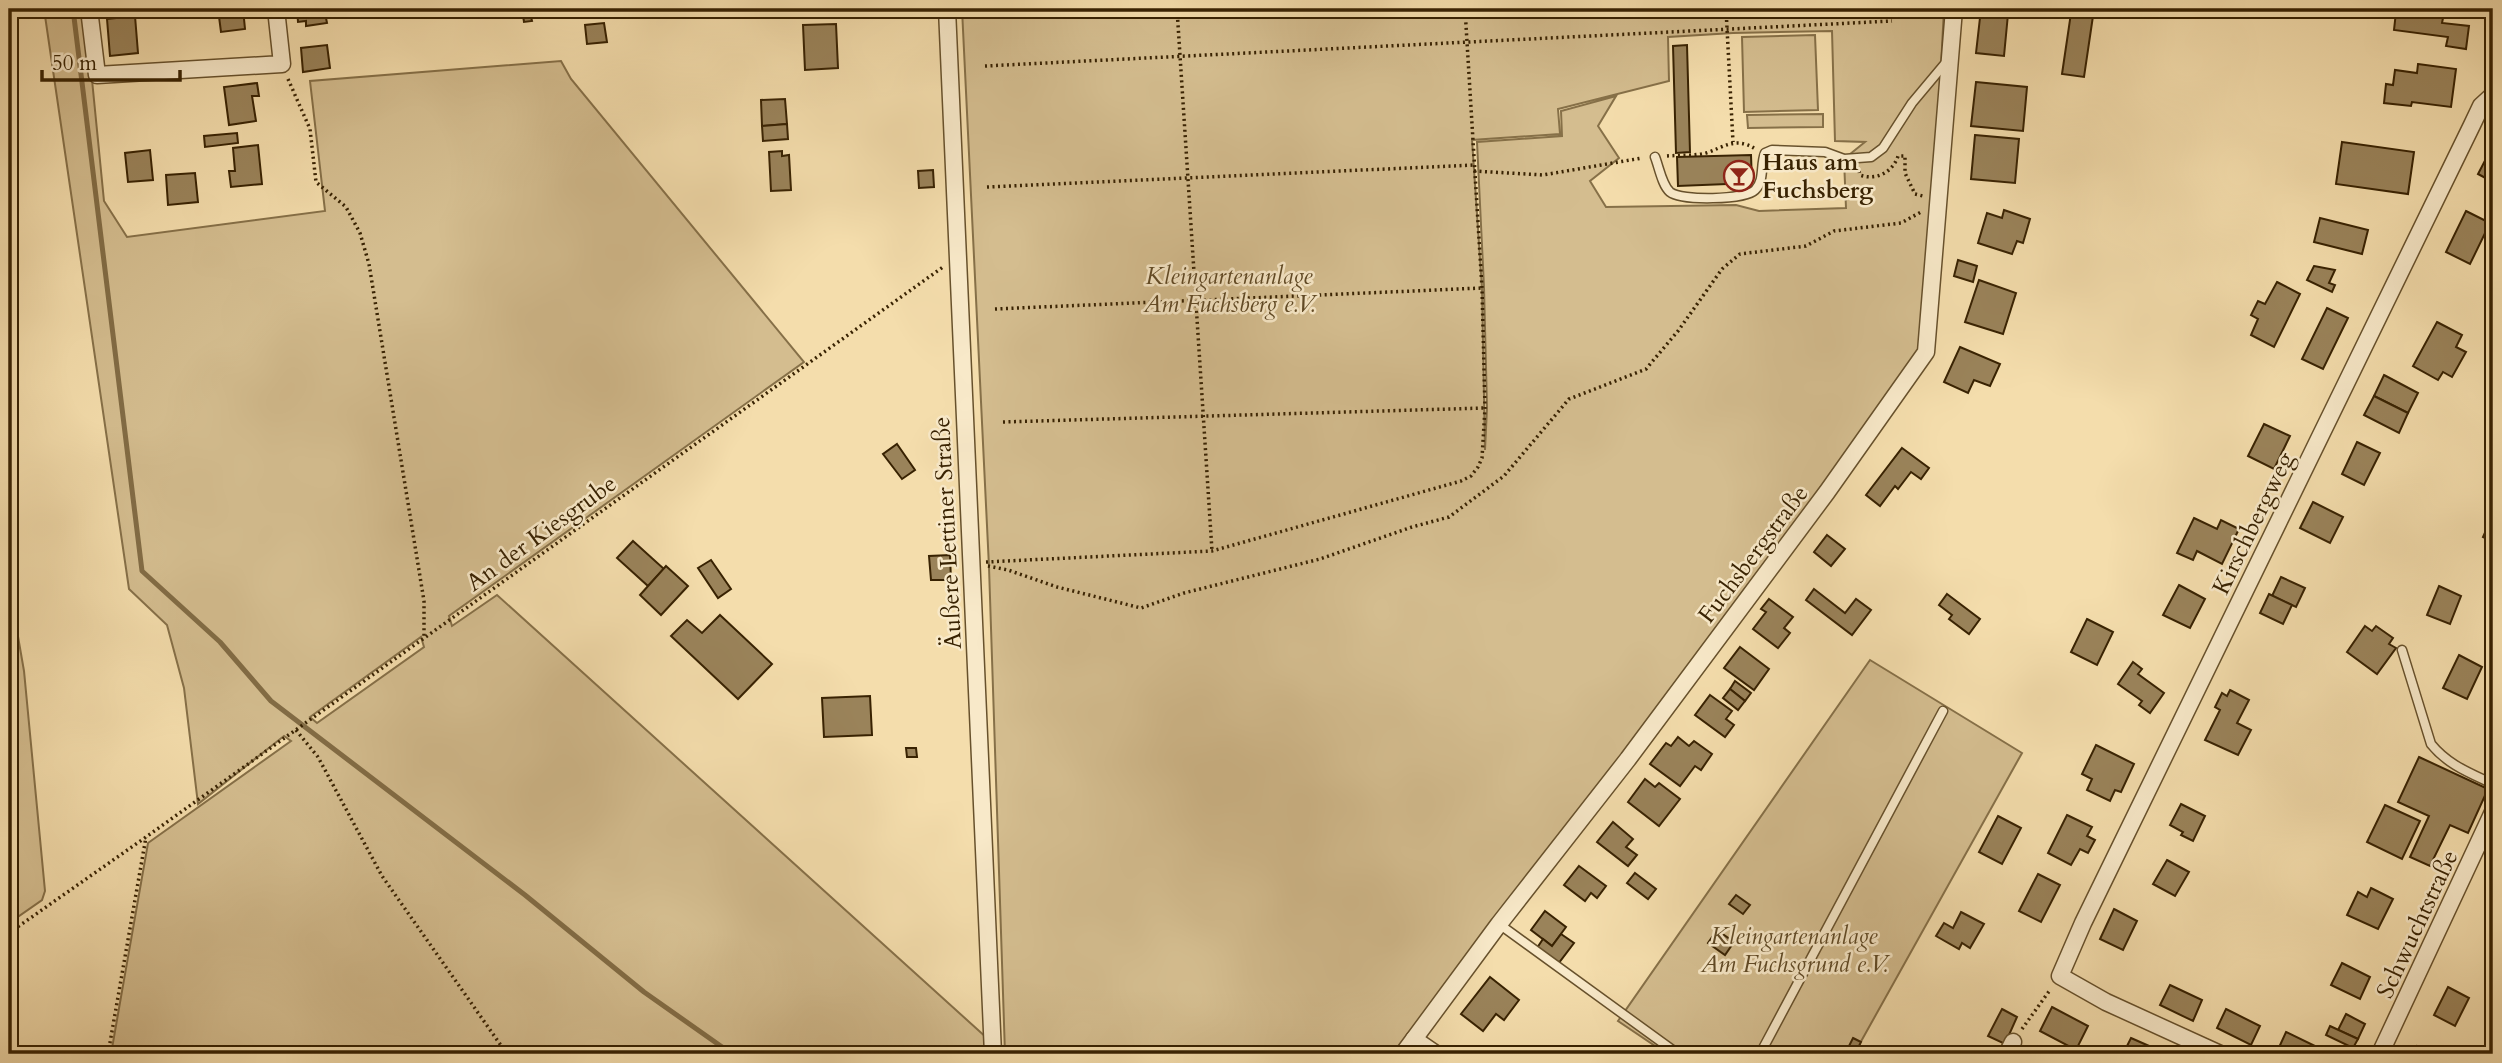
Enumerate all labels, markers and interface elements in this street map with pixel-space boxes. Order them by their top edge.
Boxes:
scale bar [42,38,180,82]
text: 50 m [52,49,97,78]
place label: Haus am Fuchsberg [1762,146,1874,207]
bar icon: Haus am Fuchsberg [1722,159,1756,193]
park label: Kleingartenanlage Am Fuchsberg e.V. [1143,260,1317,321]
street label: Äußere Lettiner Straße [925,416,970,650]
street label: Kirschbergweg [2205,446,2303,600]
street label: An der Kiesgrube [459,468,623,599]
street label: Fuchsbergstraße [1691,479,1816,630]
street label: Schwuchtstraße [2369,845,2466,1004]
park label: Kleingartenanlage Am Fuchsgrund e.V. [1700,920,1890,981]

